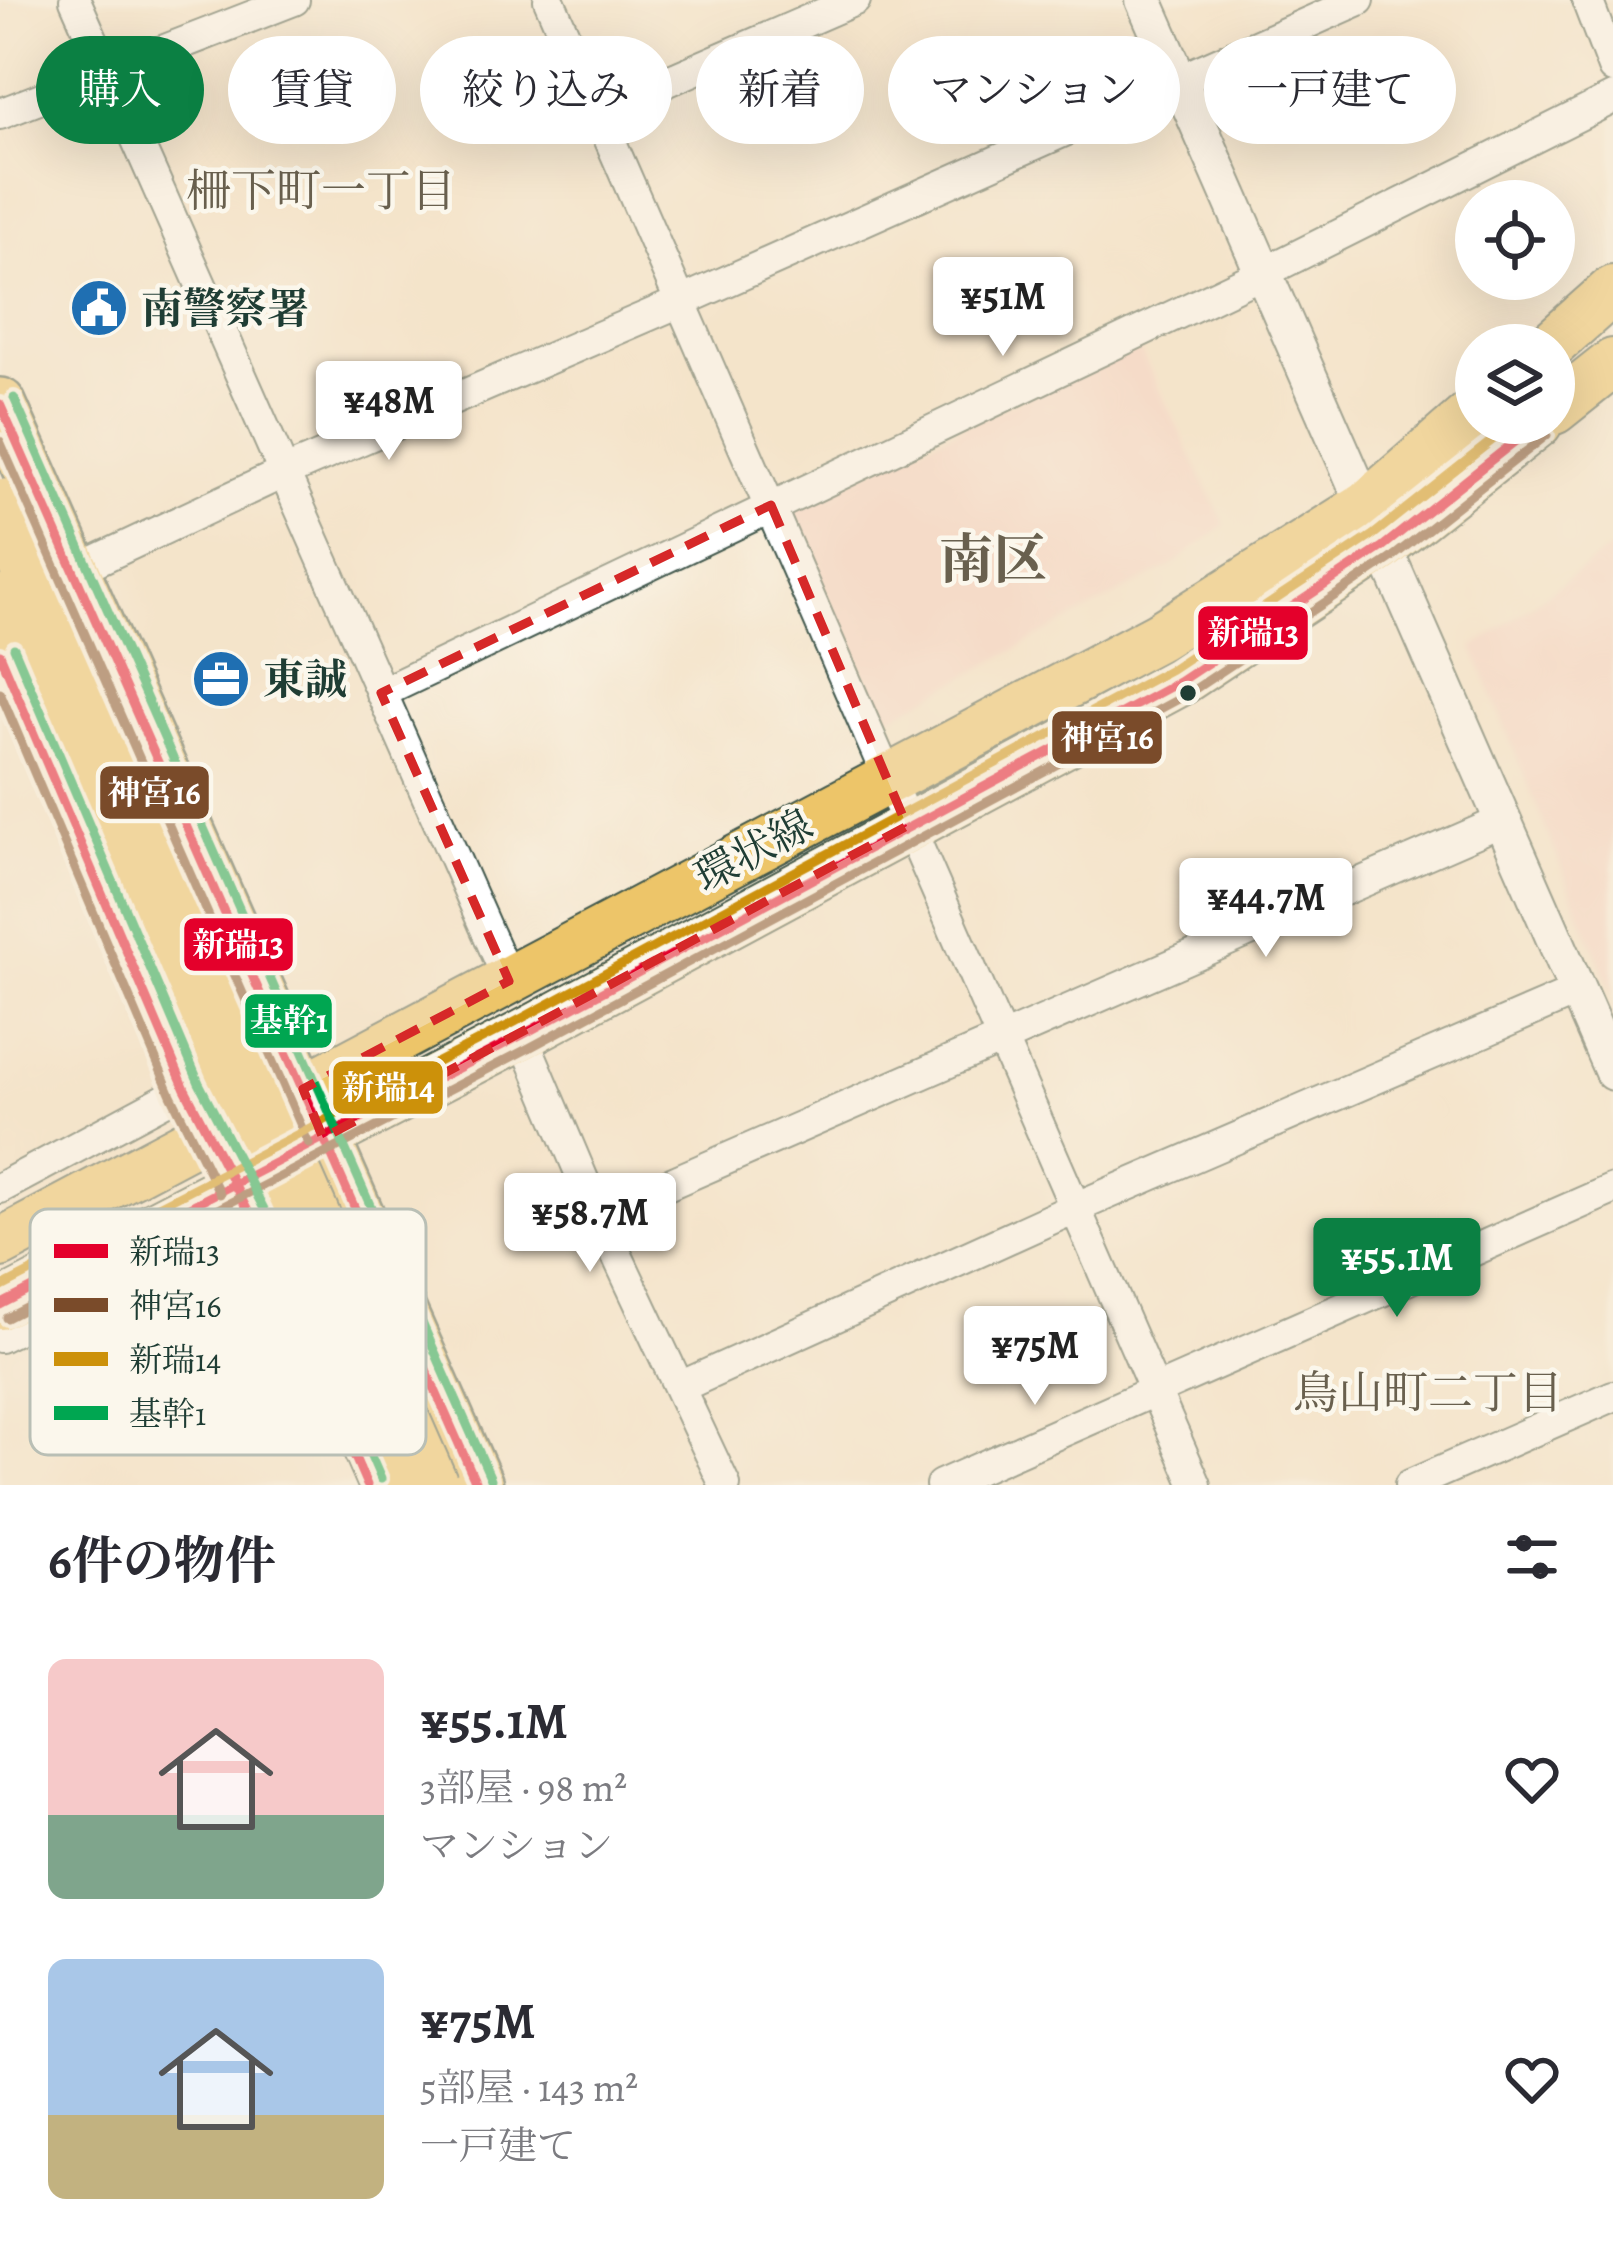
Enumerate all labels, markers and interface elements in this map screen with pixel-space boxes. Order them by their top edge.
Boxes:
chip: 購入 [36,36,204,144]
chip: 賃貸 [228,36,396,144]
chip: 絞り込み [420,36,672,144]
chip: 新着 [696,36,864,144]
chip: マンション [888,36,1180,144]
chip: 一戸建て [1204,36,1456,144]
district label: 柵下町一丁目 [186,160,456,222]
map controls [1455,180,1575,444]
button: locate [1455,180,1575,300]
pin: ¥51M [932,257,1074,359]
text: ¥51M [960,269,1046,322]
public building icon: 南警察署 [68,277,130,339]
place label: 南警察署 [141,280,309,337]
button: layers [1455,324,1575,444]
pin: ¥48M [318,361,460,463]
text: ¥48M [343,373,435,426]
district label: 南区 [939,523,1047,597]
line badge: 新瑞13 [1196,604,1310,662]
text: 新瑞13 [1207,610,1299,655]
office icon: 東誠 [190,648,252,710]
place label: 東誠 [263,651,347,708]
unlabelled marker [1177,682,1199,704]
line badge: 神宮16 [1050,709,1164,766]
text: 神宮16 [1060,715,1154,760]
line badge: 神宮16 [98,764,211,821]
text: 神宮16 [107,770,201,815]
street label: 環状線 [684,796,822,905]
pin: ¥44.7M [1168,858,1364,960]
text: ¥44.7M [1206,870,1326,923]
line badge: 新瑞13 [182,916,295,973]
text: 新瑞13 [192,922,284,967]
line badge: 基幹1 [243,992,334,1050]
text: 基幹1 [250,998,328,1043]
line badge: 新瑞14 [331,1059,445,1116]
text: 新瑞14 [341,1065,435,1110]
pin: ¥58.7M [492,1173,688,1275]
text: ¥58.7M [531,1185,649,1238]
legend [30,1209,426,1455]
pin: ¥55.1M [1299,1218,1495,1320]
text: 新瑞13 [129,1229,220,1274]
text: ¥55.1M [1340,1230,1454,1283]
text: 神宮16 [129,1283,222,1328]
pin: ¥75M [964,1306,1106,1408]
text: ¥75M [991,1318,1079,1371]
text: 新瑞14 [129,1337,221,1382]
district label: 鳥山町二丁目 [1293,1362,1563,1424]
text: 基幹1 [129,1391,206,1436]
icon: filters [1499,1524,1565,1590]
text: 6件の物件 [48,1526,276,1596]
text: ¥55.1M [420,1686,568,1756]
icon: home [144,1707,288,1851]
icon: heart [1499,1746,1565,1812]
text: 3部屋 · 98 m² [420,1761,627,1814]
text: マンション [420,1819,613,1872]
text: ¥75M [420,1986,536,2056]
icon: home [144,2007,288,2151]
icon: heart [1499,2046,1565,2112]
text: 5部屋 · 143 m² [420,2061,638,2114]
text: 一戸建て [420,2119,576,2172]

